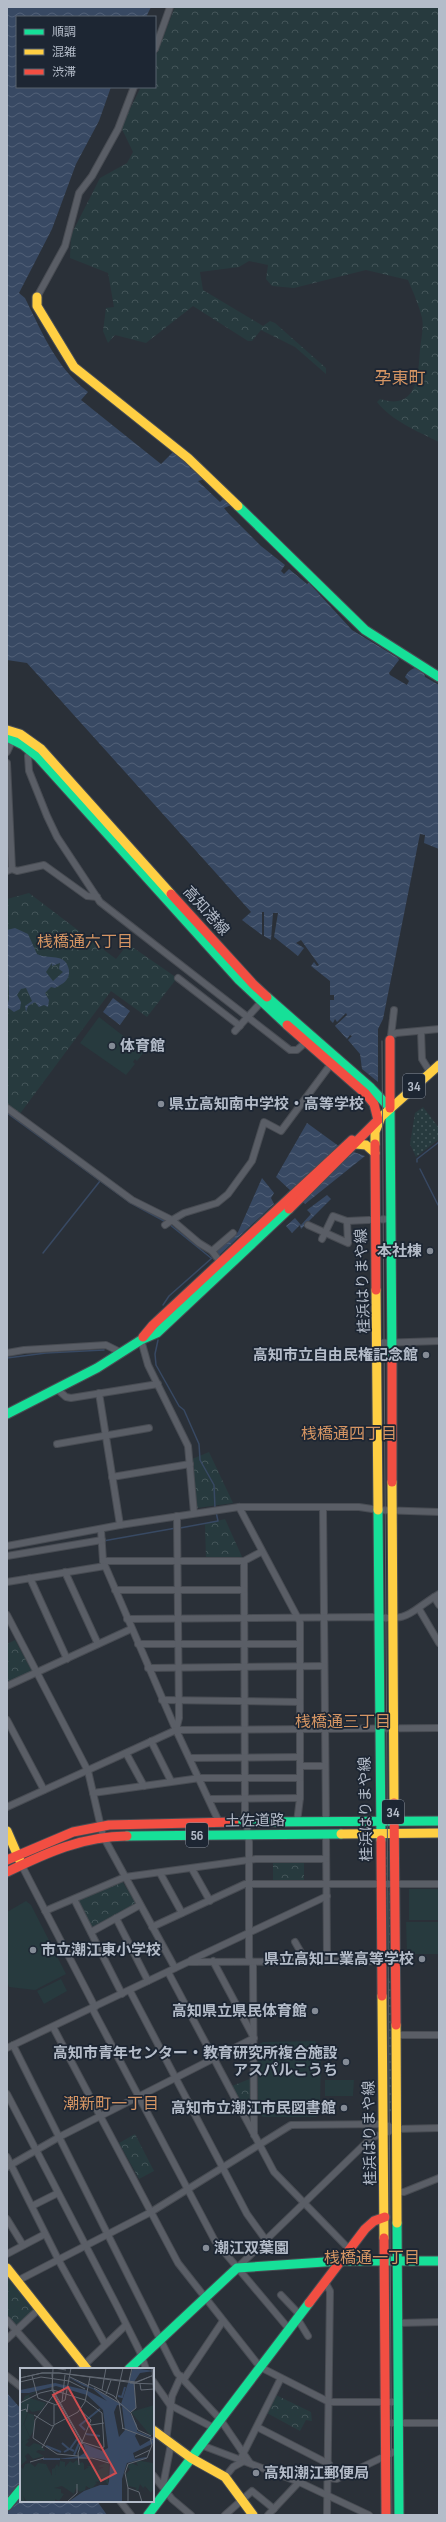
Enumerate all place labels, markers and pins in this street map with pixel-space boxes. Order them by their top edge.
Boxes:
place label: 体育館 [120,1037,165,1056]
marker: 体育館 [107,1041,117,1051]
place label: 県立高知南中学校・高等学校 [169,1095,364,1114]
marker: 県立高知南中学校・高等学校 [156,1099,166,1109]
place label: 本社棟 [377,1242,422,1261]
marker: 本社棟 [425,1246,435,1256]
place label: 高知市立自由民権記念館 [253,1346,418,1365]
marker: 高知市立自由民権記念館 [421,1350,431,1360]
place label: 市立潮江東小学校 [41,1941,161,1960]
marker: 市立潮江東小学校 [28,1945,38,1955]
place label: 県立高知工業高等学校 [264,1950,414,1969]
marker: 県立高知工業高等学校 [417,1954,427,1964]
place label: 高知県立県民体育館 [172,2002,307,2021]
marker: 高知県立県民体育館 [310,2006,320,2016]
place label: 高知市青年センター・教育研究所複合施設 アスパルこうち [53,2044,338,2080]
marker: 高知市青年センター・教育研究所複合施設 アスパルこうち [341,2057,351,2067]
place label: 高知市立潮江市民図書館 [171,2099,336,2118]
marker: 高知市立潮江市民図書館 [339,2103,349,2113]
place label: 潮江双葉園 [214,2239,289,2258]
marker: 潮江双葉園 [201,2243,211,2253]
place label: 高知潮江郵便局 [264,2464,369,2483]
marker: 高知潮江郵便局 [251,2468,261,2478]

